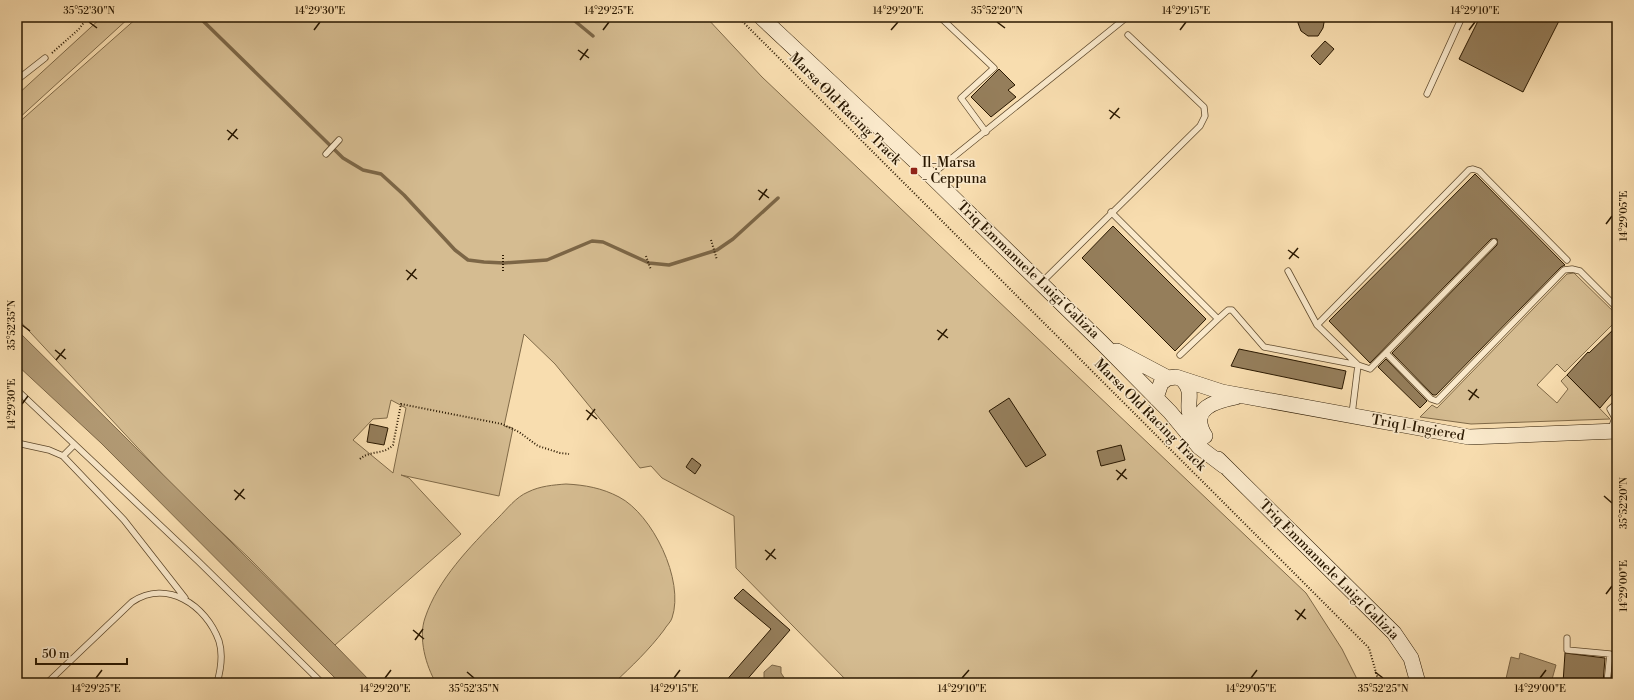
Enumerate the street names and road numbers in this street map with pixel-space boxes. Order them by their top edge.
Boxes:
street label: Marsa Old Racing Track [785,49,905,169]
street label: Triq Emmanuele Luigi Galizia [953,197,1104,344]
street label: Marsa Old Racing Track [1090,355,1210,475]
street label: Triq l-Ingiered [1370,411,1466,445]
street label: Triq Emmanuele Luigi Galizia [1255,496,1404,645]

